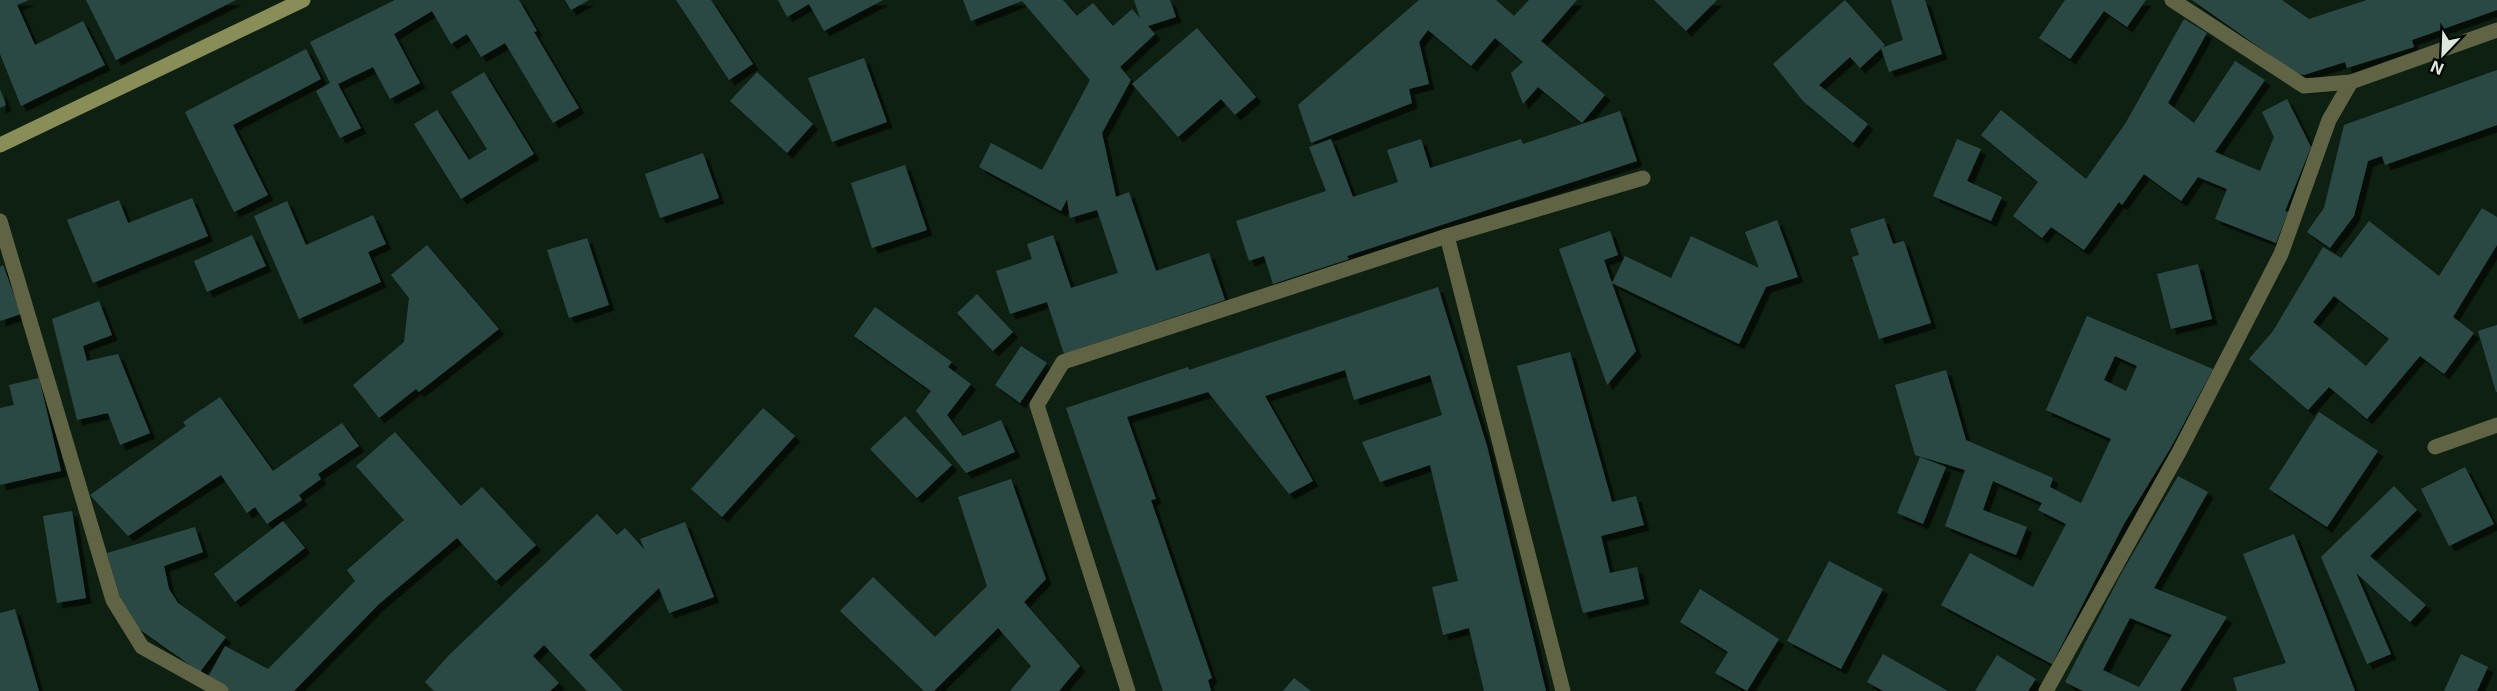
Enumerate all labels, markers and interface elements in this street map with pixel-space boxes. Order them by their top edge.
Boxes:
north arrow [2413,24,2473,84]
text: N [2428,56,2447,79]

